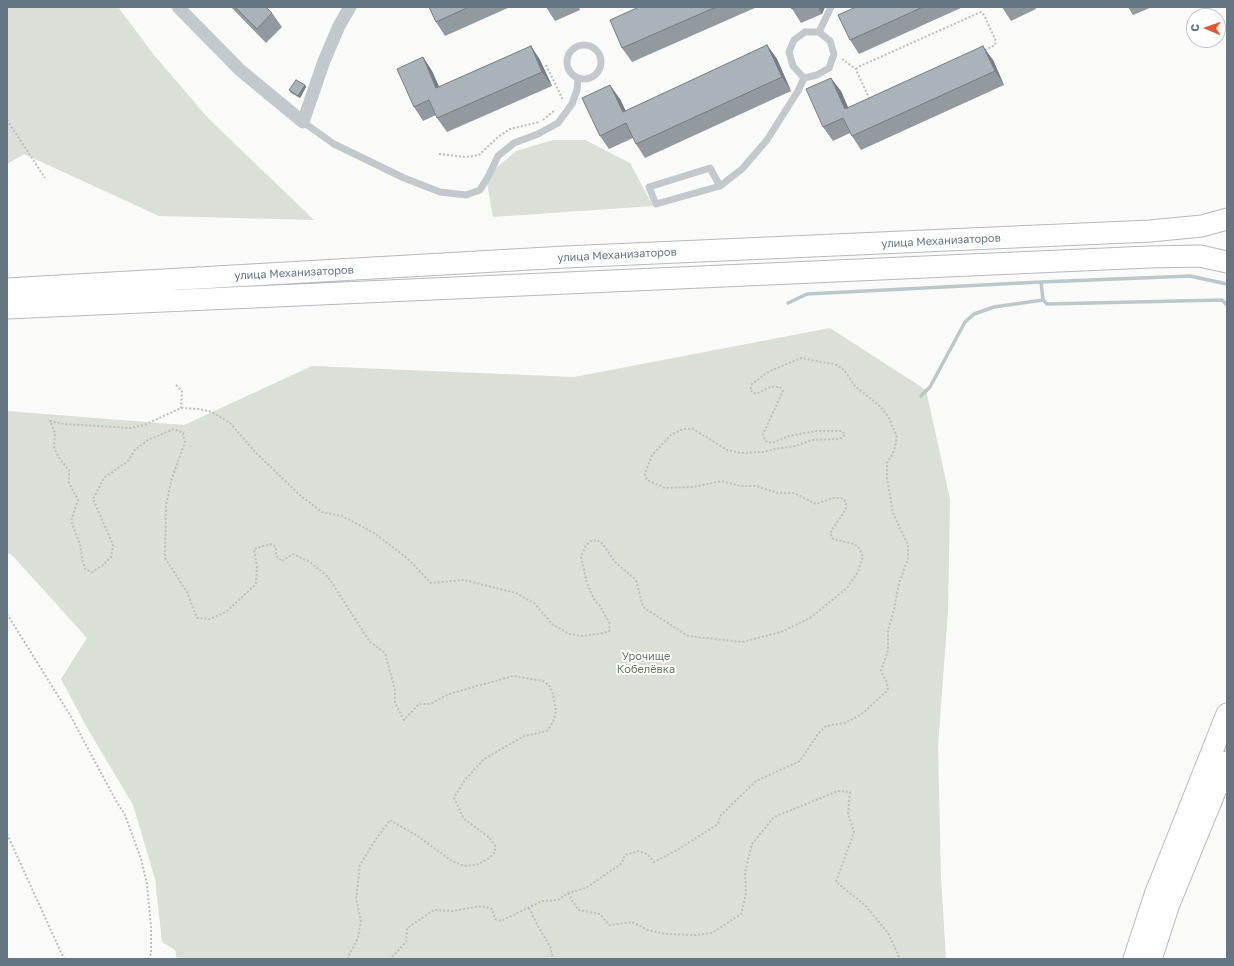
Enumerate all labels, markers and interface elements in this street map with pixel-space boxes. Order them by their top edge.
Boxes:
north arrow [1186,8,1226,48]
text: С [1188,23,1201,32]
street label: улица Механизаторов [881,231,1001,251]
street label: улица Механизаторов [557,245,677,265]
street label: улица Механизаторов [234,263,354,283]
park label: Урочище Кобелёвка [617,650,675,676]

